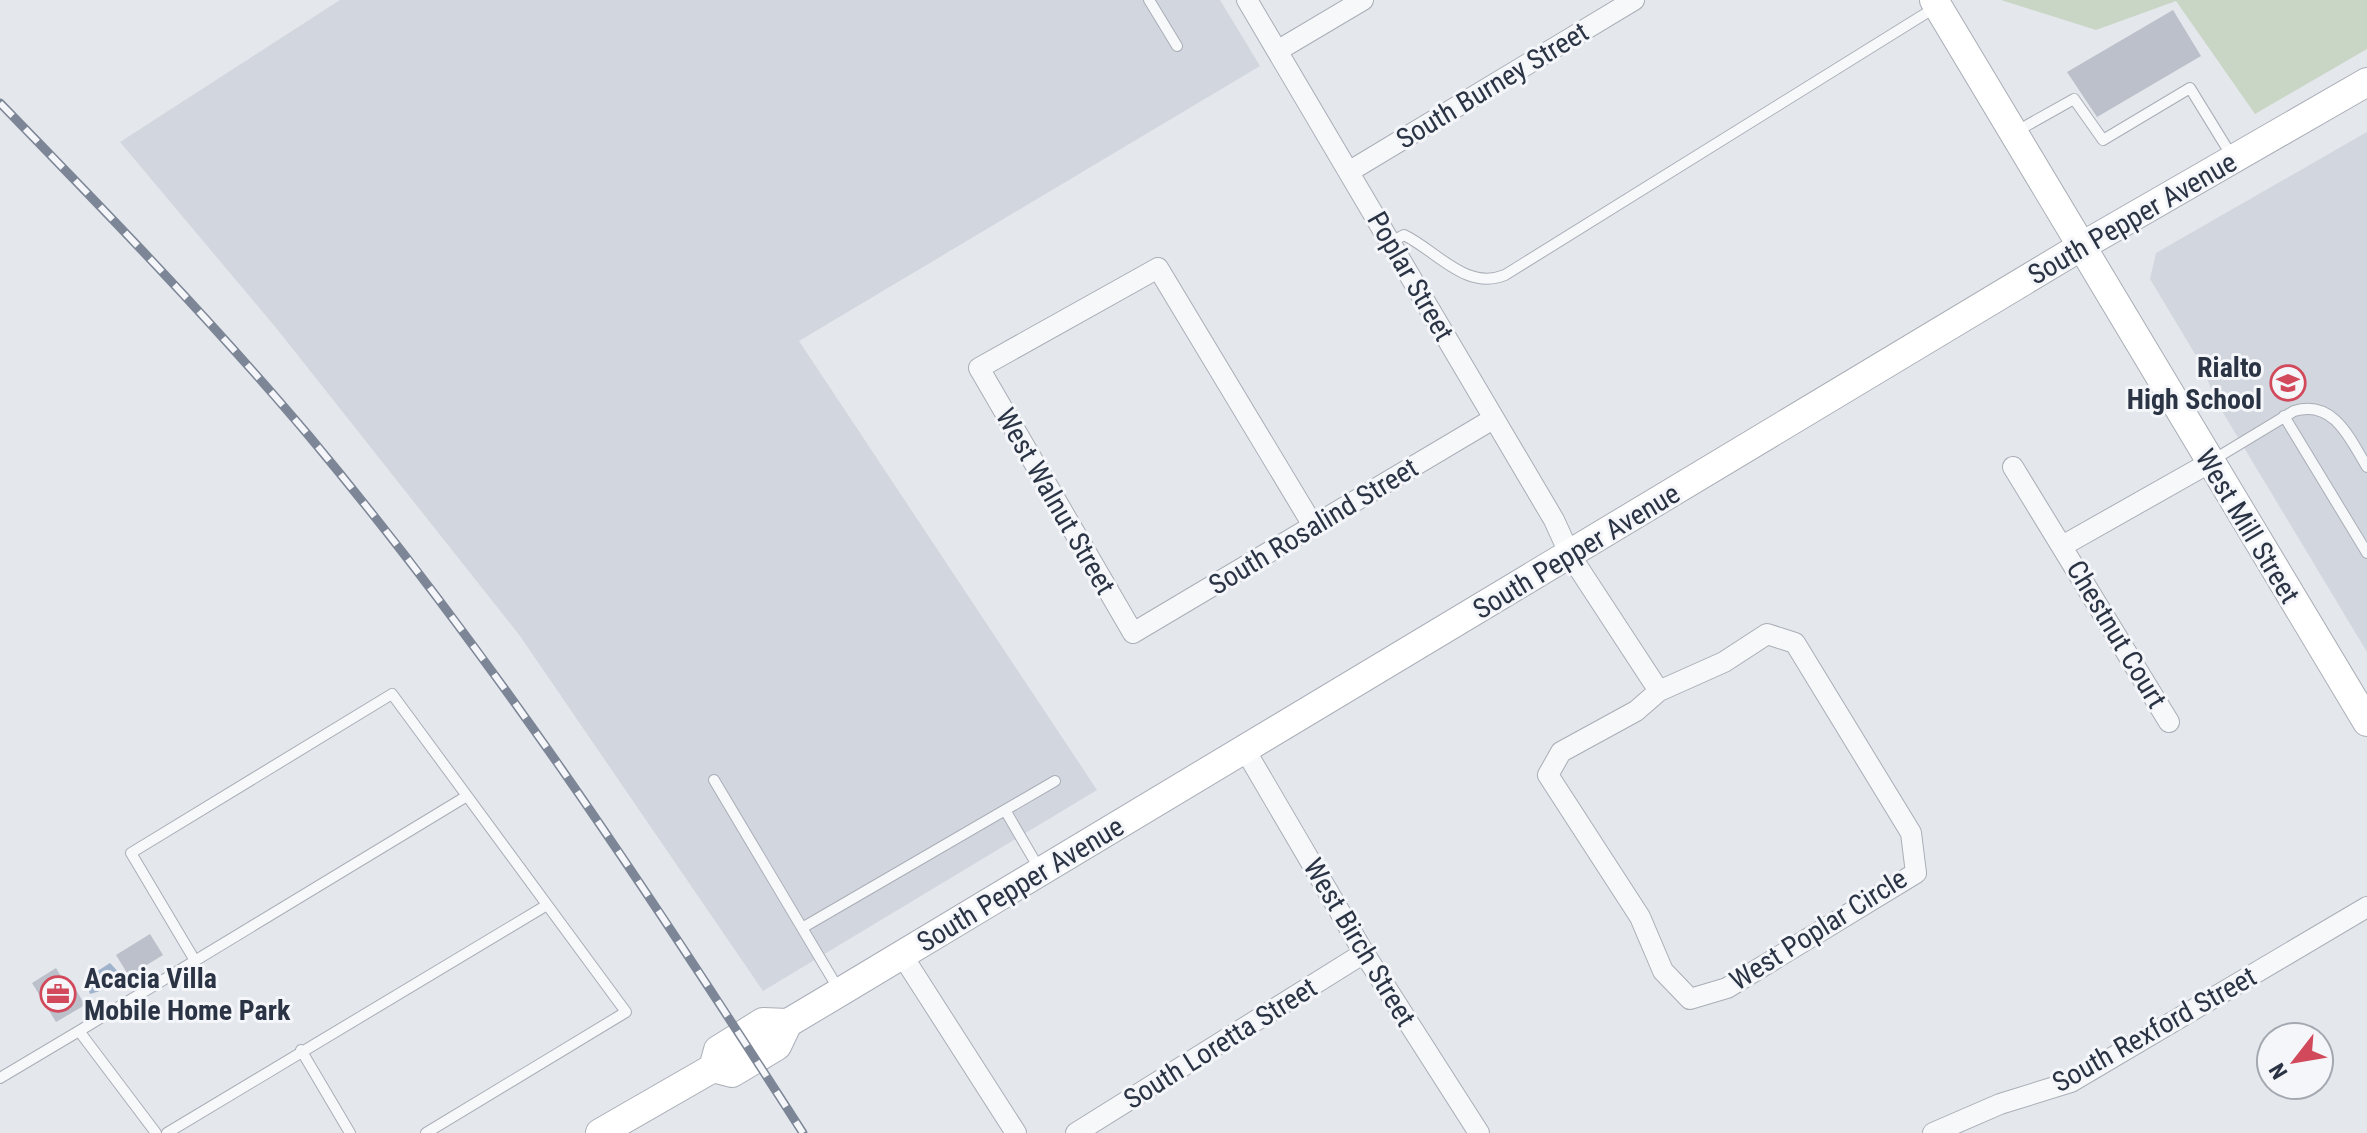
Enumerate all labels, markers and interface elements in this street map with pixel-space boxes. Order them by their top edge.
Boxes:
street label: South Burney Street [1390,15,1594,156]
street label: South Pepper Avenue [2022,145,2242,292]
street label: Poplar Street [1360,206,1461,347]
place label: Rialto High School [2127,351,2262,416]
school or university icon: Rialto High School [2269,364,2307,402]
street label: West Walnut Street [989,402,1122,600]
street label: West Mill Street [2189,443,2307,609]
street label: South Rosalind Street [1203,451,1424,602]
street label: South Pepper Avenue [1467,477,1686,626]
street label: Chestnut Court [2060,554,2174,714]
street label: South Pepper Avenue [911,810,1130,959]
street label: West Birch Street [1297,852,1423,1032]
street label: West Poplar Circle [1724,862,1913,997]
street label: South Rexford Street [2047,960,2262,1099]
place label: Acacia Villa Mobile Home Park [84,962,291,1027]
street label: South Loretta Street [1118,971,1323,1116]
office icon: Acacia Villa Mobile Home Park [39,975,77,1013]
north arrow [2255,1021,2335,1101]
text: N [2264,1059,2292,1083]

